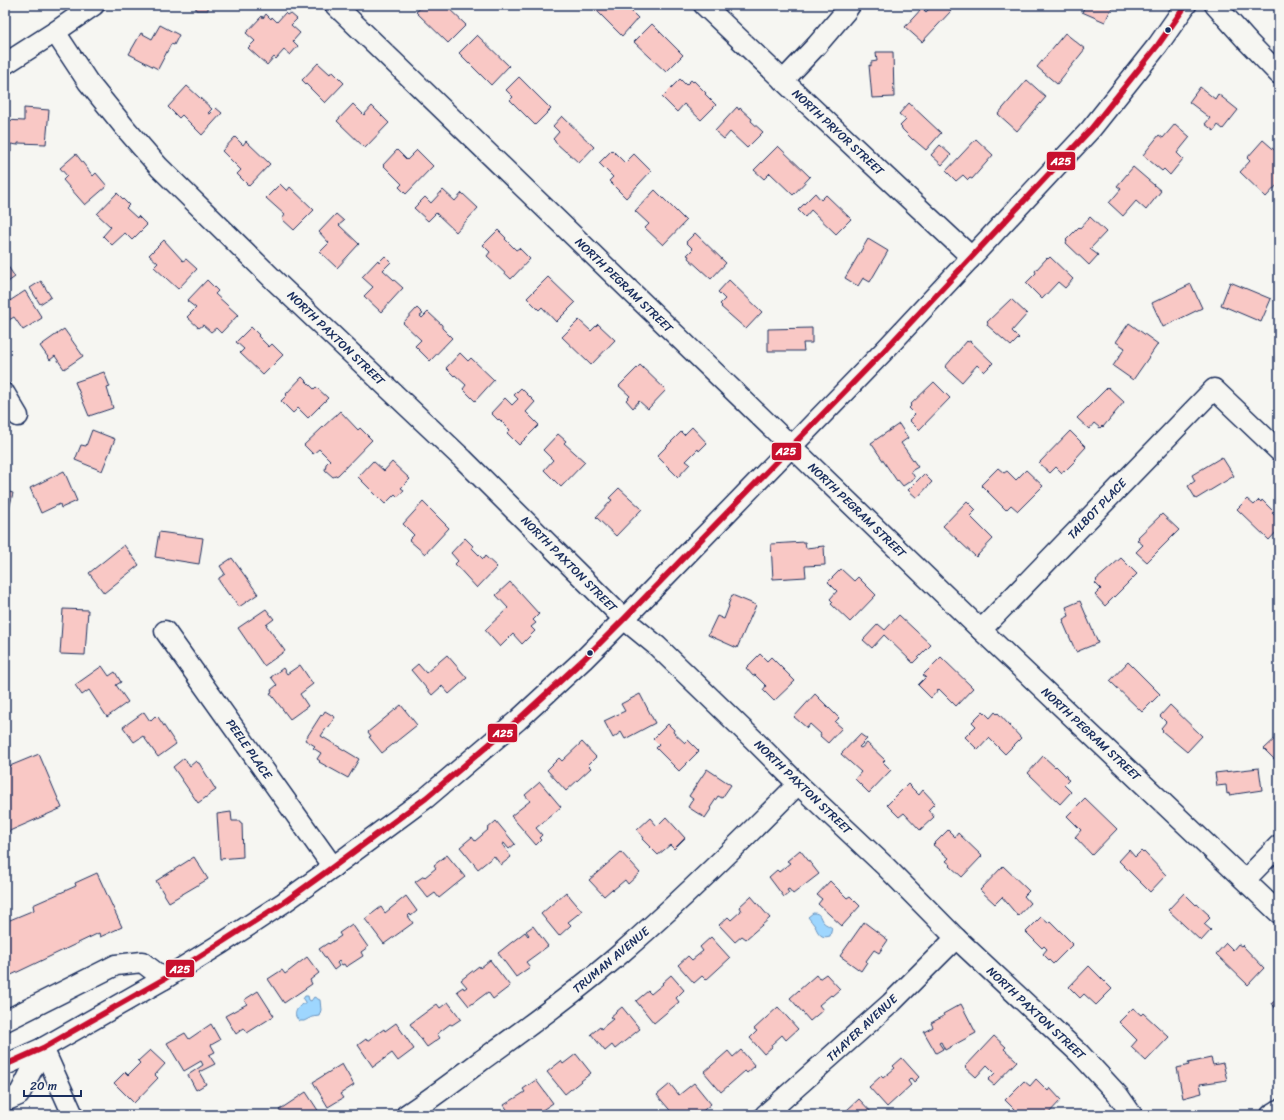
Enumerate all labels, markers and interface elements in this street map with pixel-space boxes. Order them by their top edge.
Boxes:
unlabelled marker [1163,25,1173,35]
street label: NORTH PRYOR STREET [787,83,890,182]
line badge: A25 [1046,151,1076,171]
text: A25 [1050,152,1071,171]
street label: NORTH PEGRAM STREET [570,232,679,339]
street label: NORTH PAXTON STREET [282,285,391,392]
line badge: A25 [771,442,802,461]
text: A25 [775,442,796,461]
street label: NORTH PEGRAM STREET [803,457,912,564]
street label: TALBOT PLACE [1062,472,1133,545]
street label: NORTH PAXTON STREET [515,510,623,618]
unlabelled marker [585,648,595,658]
street label: NORTH PEGRAM STREET [1036,682,1147,787]
street label: PEELE PLACE [220,714,279,785]
line badge: A25 [487,723,518,743]
text: A25 [492,724,513,743]
street label: NORTH PAXTON STREET [749,734,858,841]
street label: TRUMAN AVENUE [567,920,656,999]
line badge: A25 [165,959,195,978]
text: A25 [169,960,190,979]
street label: NORTH PAXTON STREET [981,961,1092,1066]
street label: THAYER AVENUE [821,988,904,1067]
scale bar [24,1072,81,1098]
text: 20 m [30,1075,57,1097]

